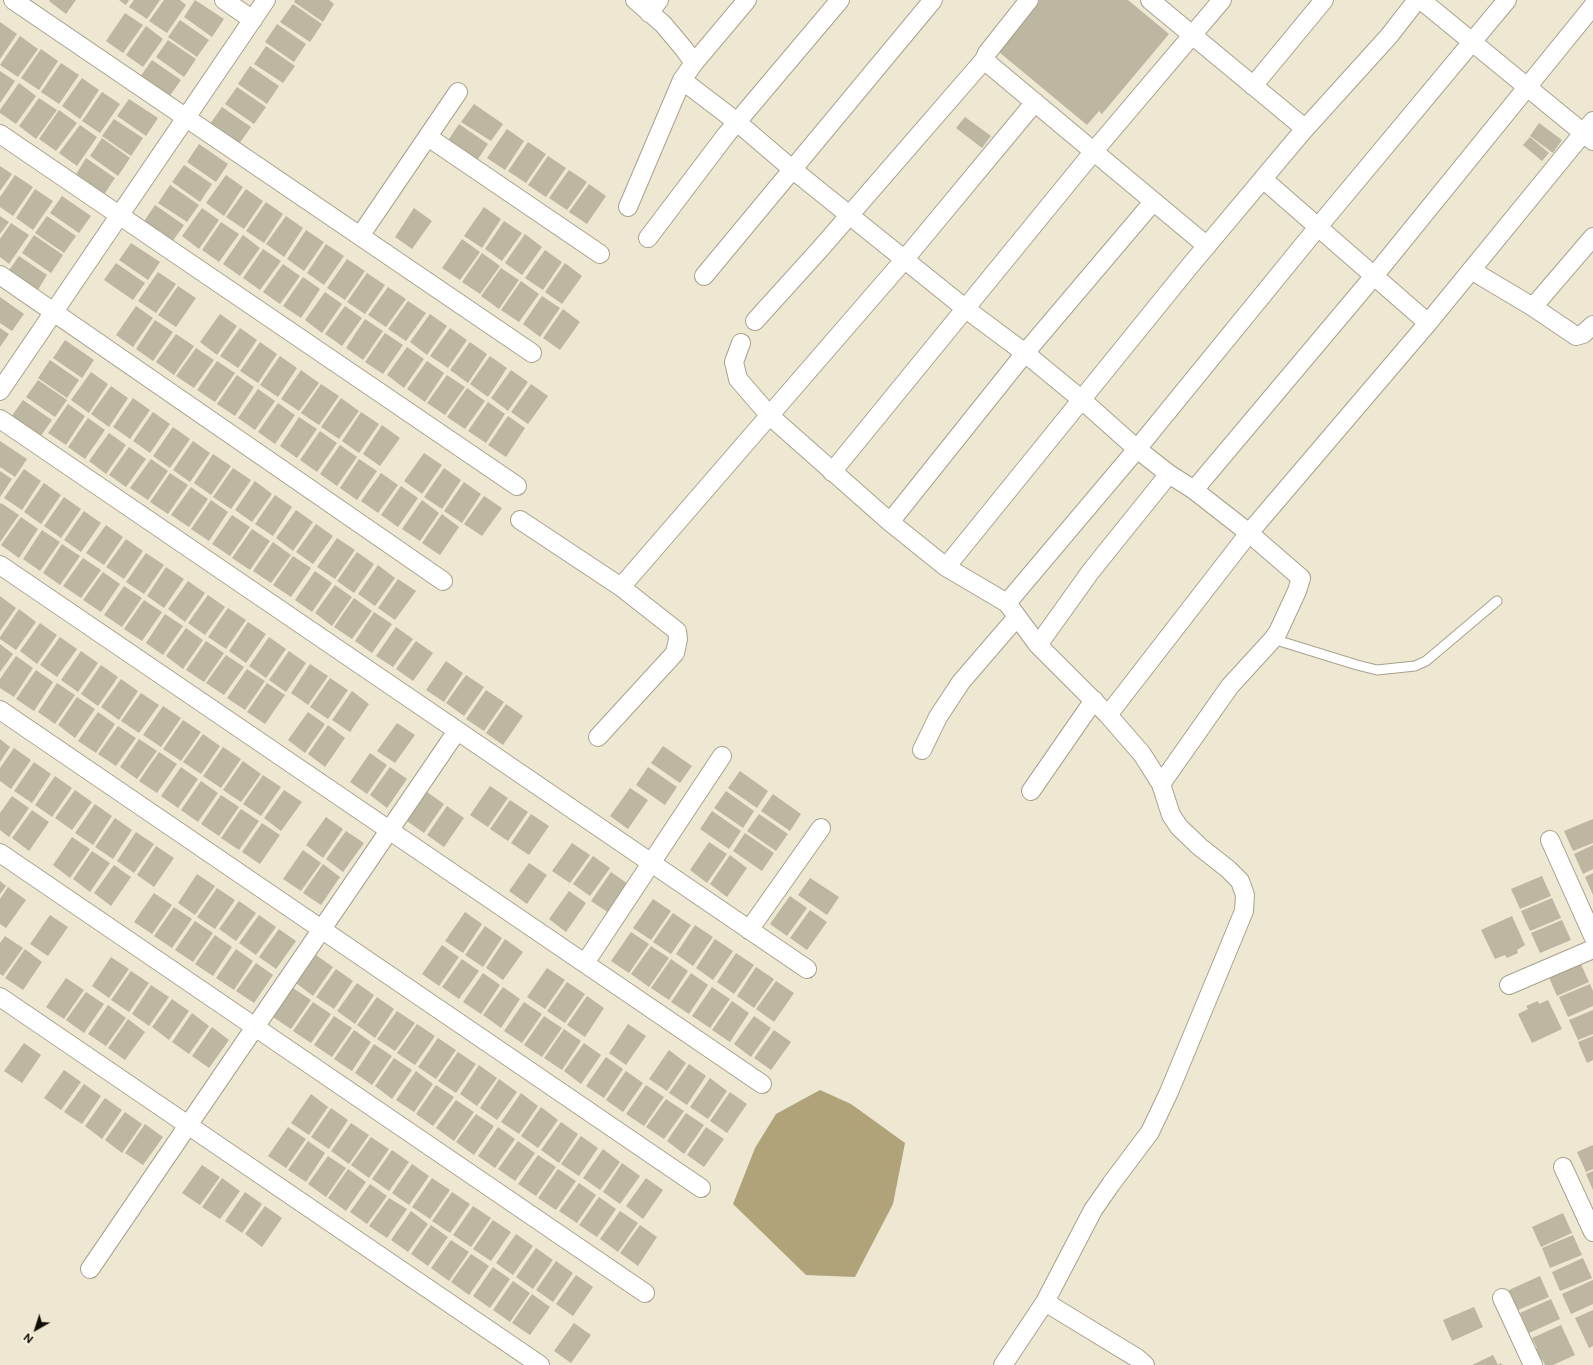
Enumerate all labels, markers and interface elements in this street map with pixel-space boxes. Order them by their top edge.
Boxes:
north arrow [16,1309,56,1349]
text: N [21,1331,36,1346]

